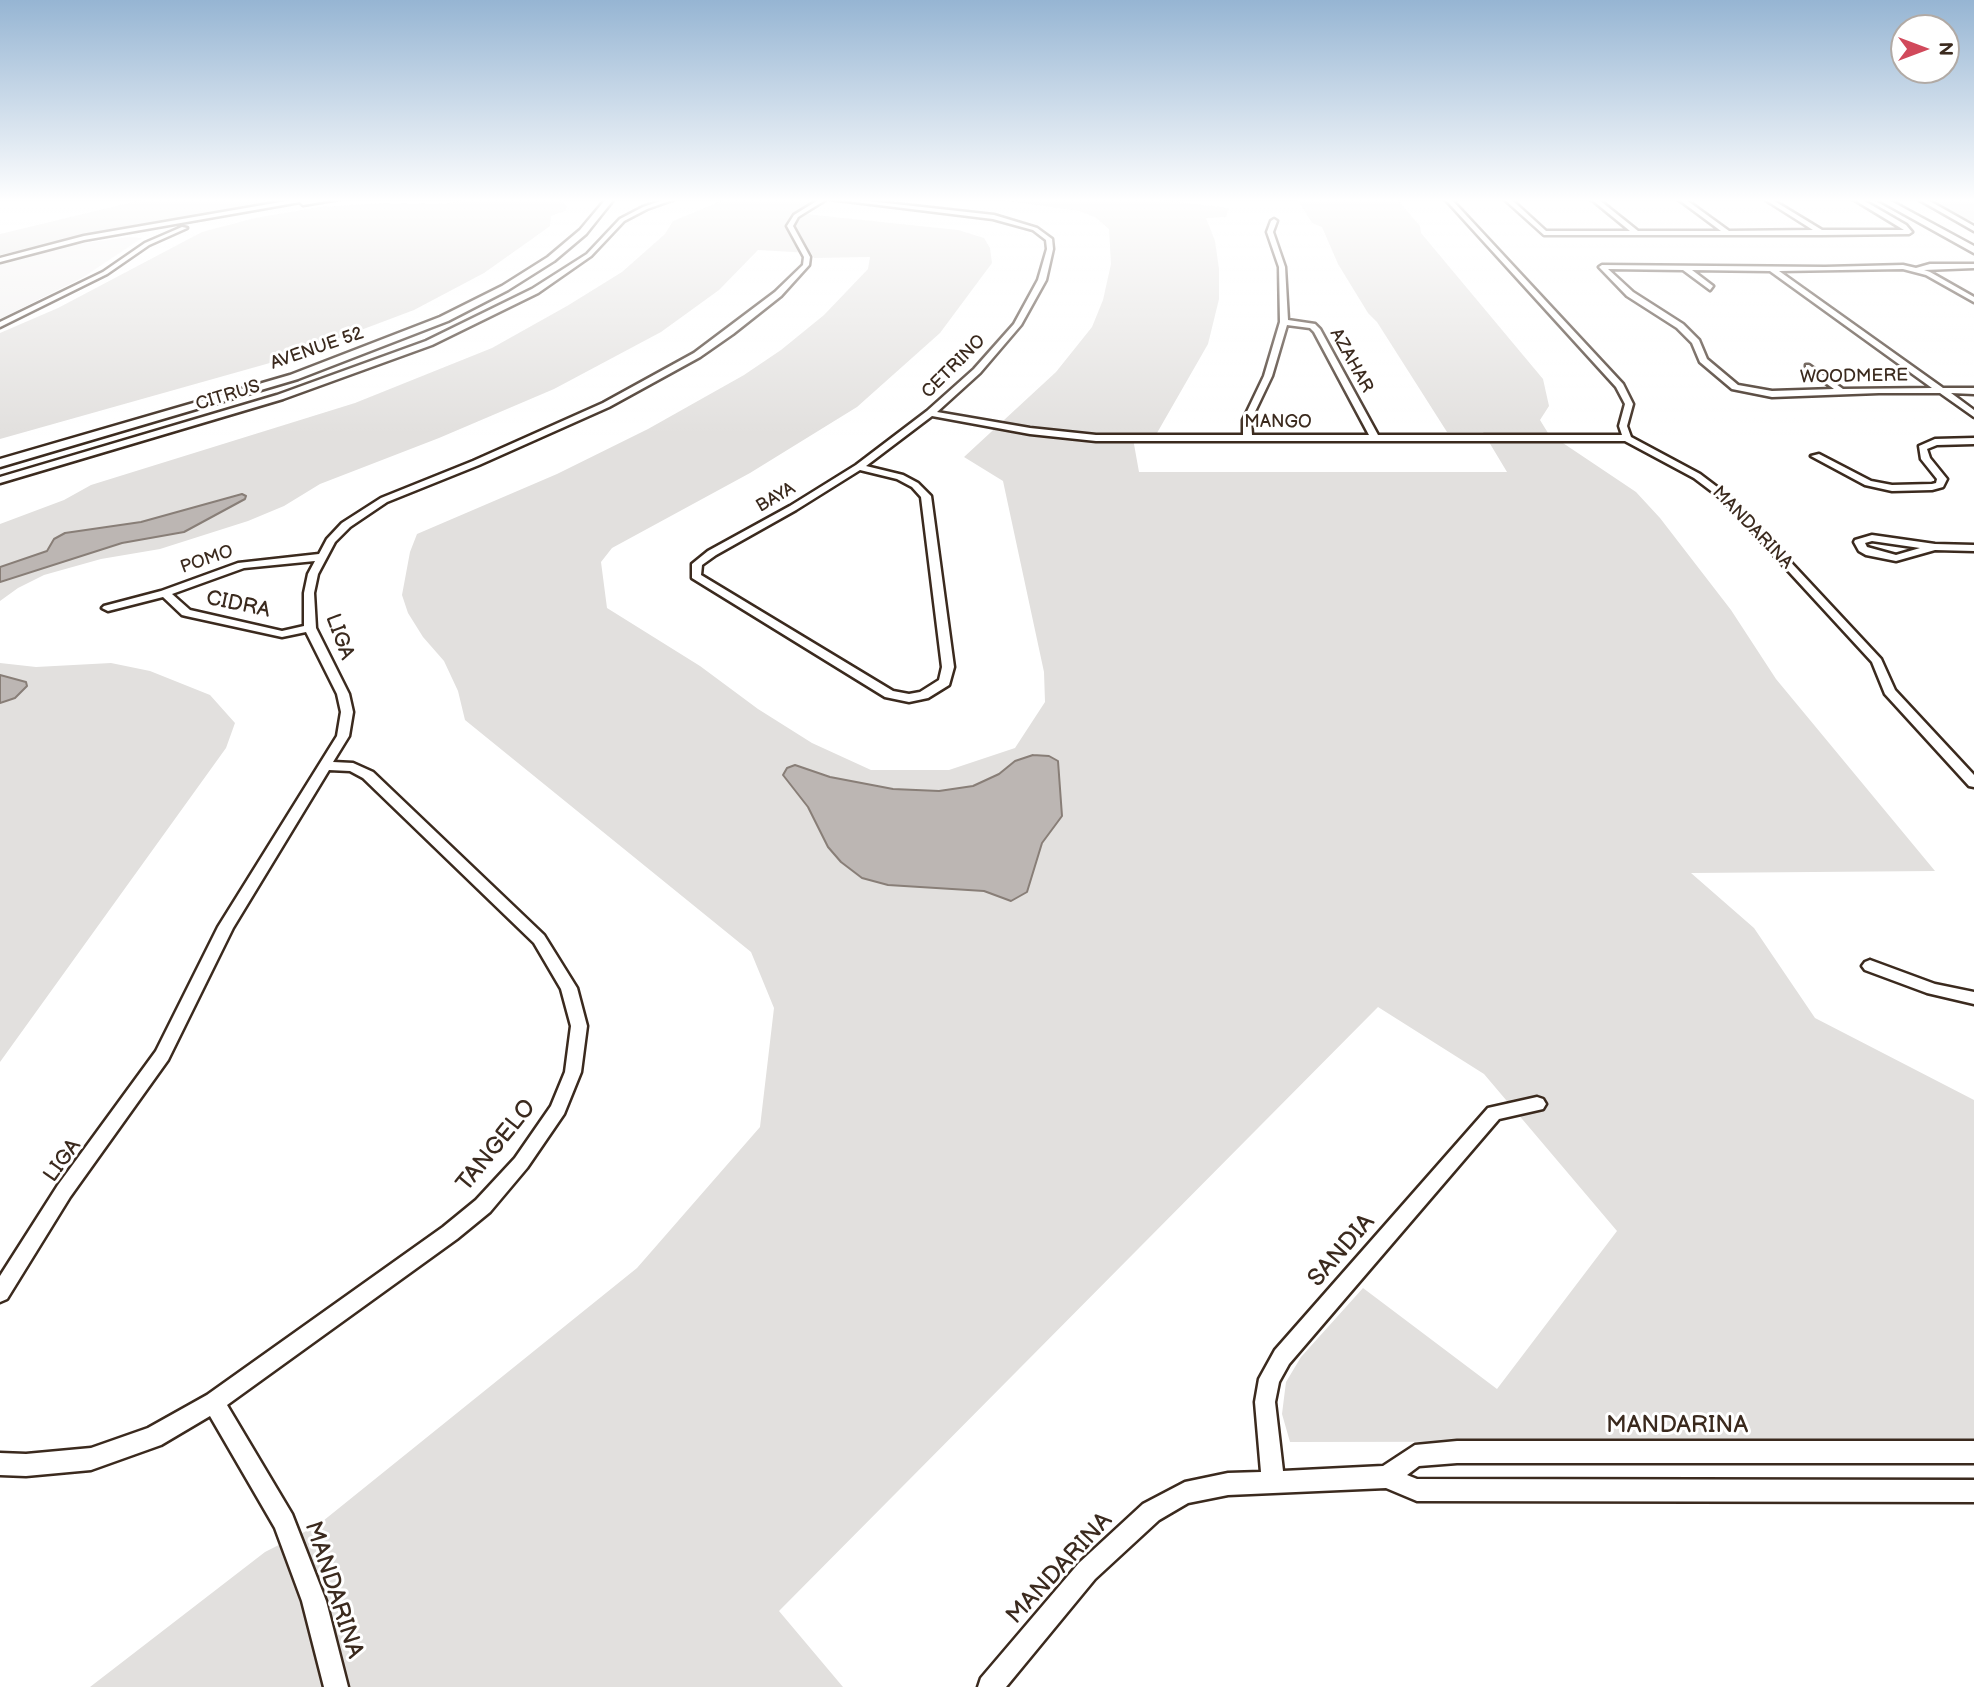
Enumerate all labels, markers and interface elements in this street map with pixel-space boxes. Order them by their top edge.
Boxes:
north arrow [1890,14,1960,84]
text: N [1933,42,1956,56]
street label: AVENUE 52 [268,323,366,375]
street label: AZAHAR [1325,325,1377,397]
street label: CETRINO [918,331,990,403]
street label: WOODMERE [1800,365,1908,389]
street label: CITRUS [193,376,263,416]
street label: MANGO [1244,411,1312,433]
street label: BAYA [753,478,799,518]
street label: MANDARINA [1707,482,1797,574]
street label: POMO [178,541,236,579]
street label: CIDRA [204,586,272,624]
street label: LIGA [319,611,359,663]
street label: TANGELO [451,1094,543,1198]
street label: LIGA [39,1135,87,1187]
street label: SANDIA [1303,1209,1381,1293]
street label: MANDARINA [1606,1412,1748,1440]
street label: MANDARINA [1001,1507,1119,1631]
street label: MANDARINA [297,1518,369,1662]

